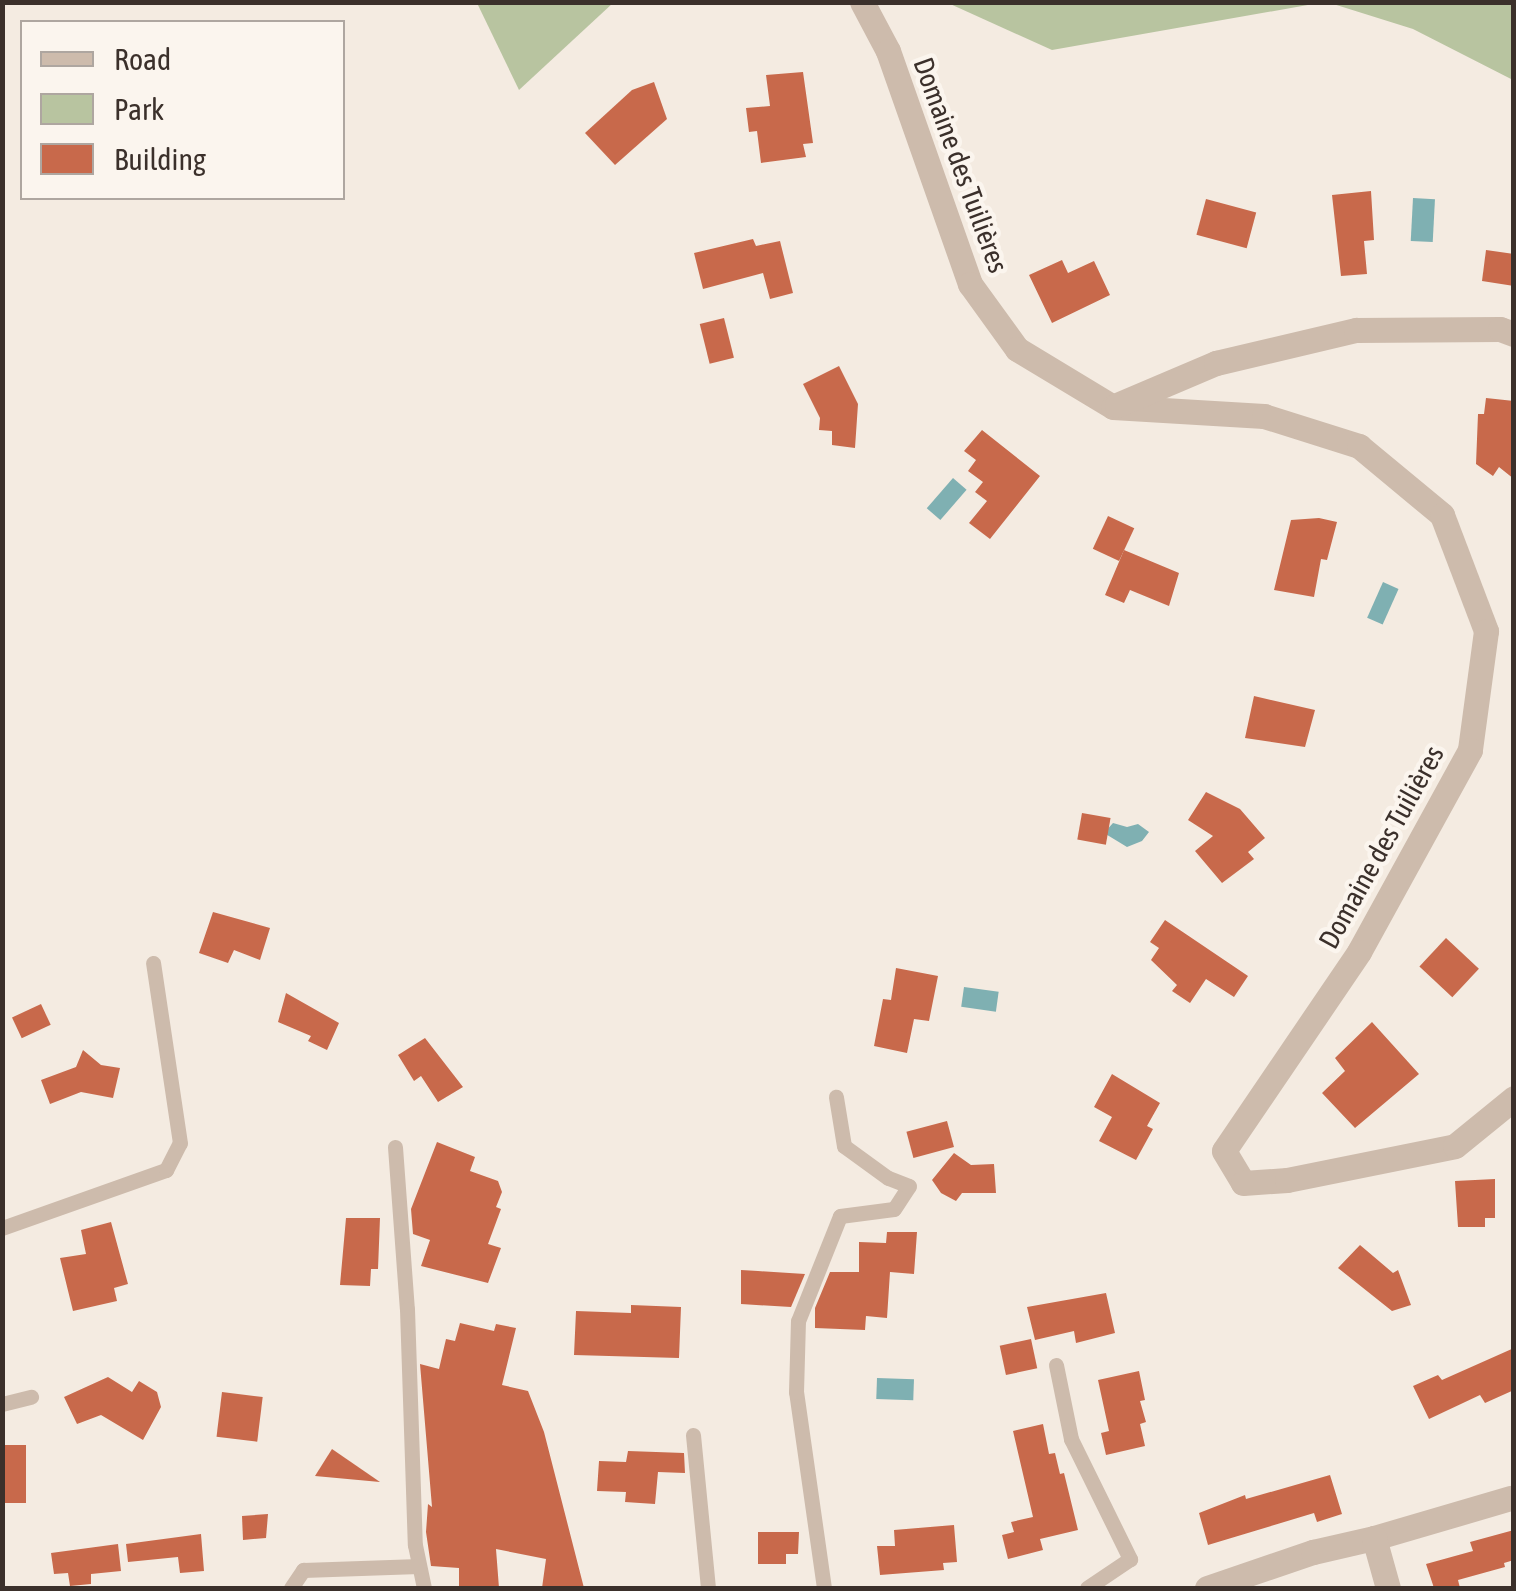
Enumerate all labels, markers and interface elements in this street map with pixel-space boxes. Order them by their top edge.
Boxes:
legend [20,20,345,200]
text: Road [114,42,171,76]
street label: Domaine des Tuilières [906,53,1016,277]
text: Park [114,92,164,126]
text: Building [114,142,206,176]
street label: Domaine des Tuilières [1311,740,1451,954]

